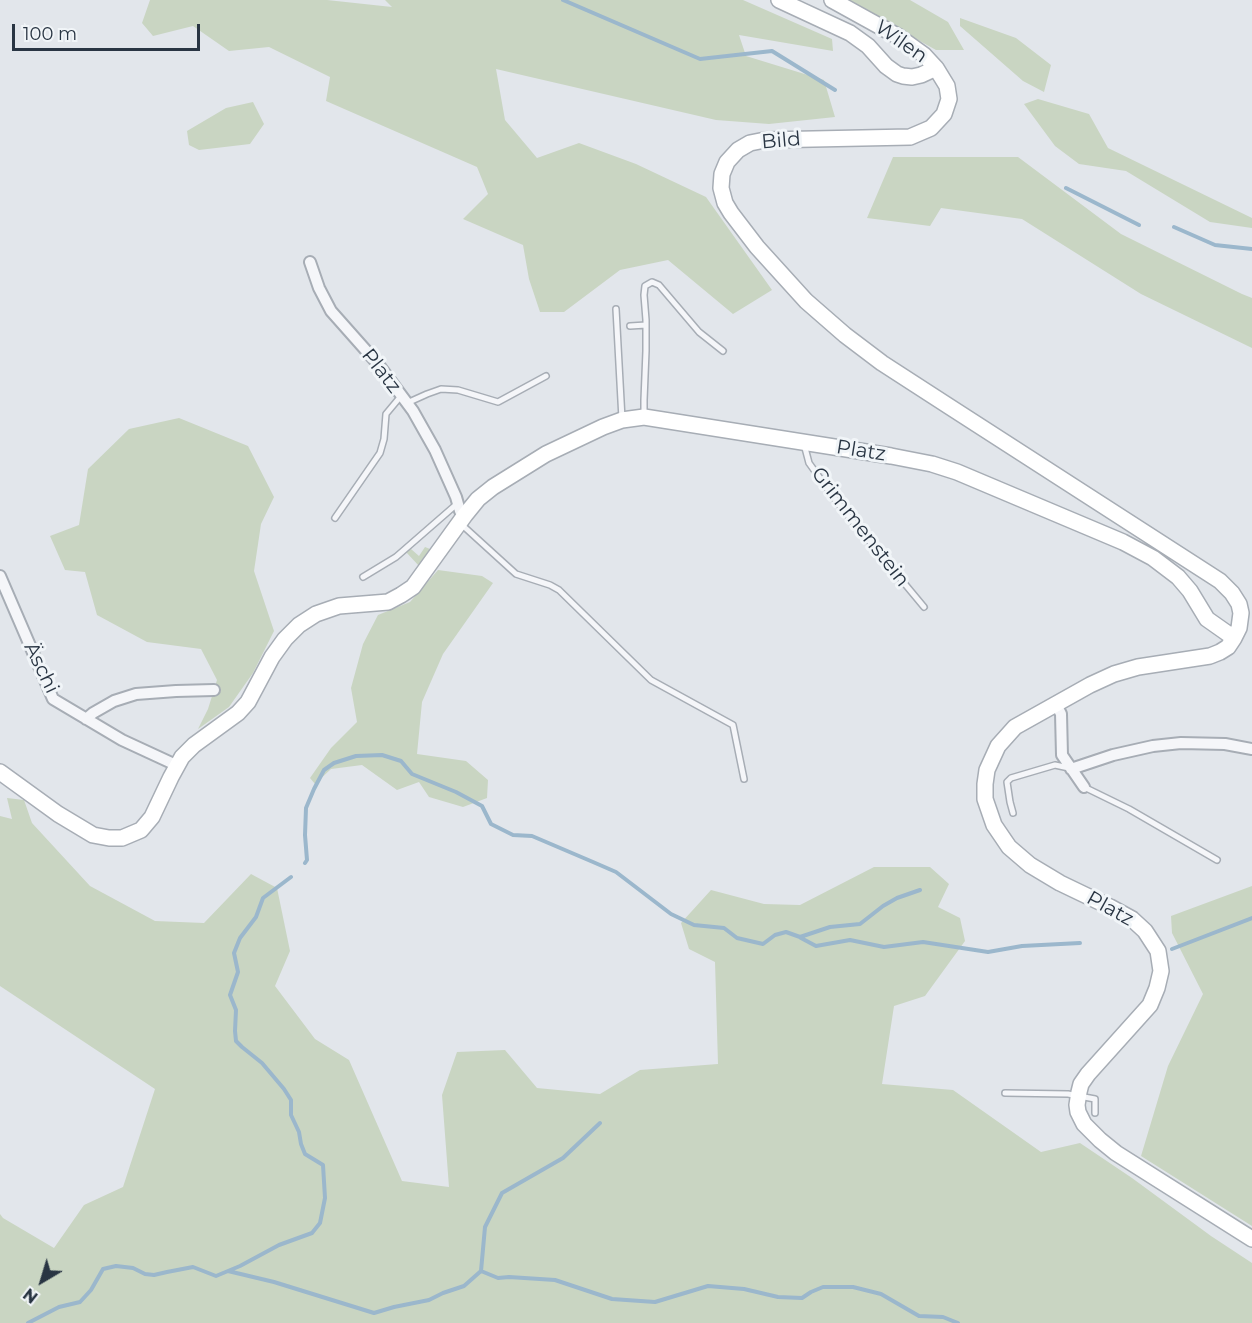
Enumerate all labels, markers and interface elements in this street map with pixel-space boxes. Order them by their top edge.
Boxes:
scale bar [15,12,202,50]
street label: Wilen [870,15,932,69]
text: 100 m [23,23,77,45]
street label: Bild [760,127,802,155]
street label: Platz [356,344,406,398]
street label: Platz [834,435,888,467]
street label: Grimmenstein [806,462,914,592]
street label: Äschi [18,638,64,698]
street label: Platz [1082,886,1138,932]
north arrow [12,1251,72,1311]
text: N [20,1284,42,1307]

